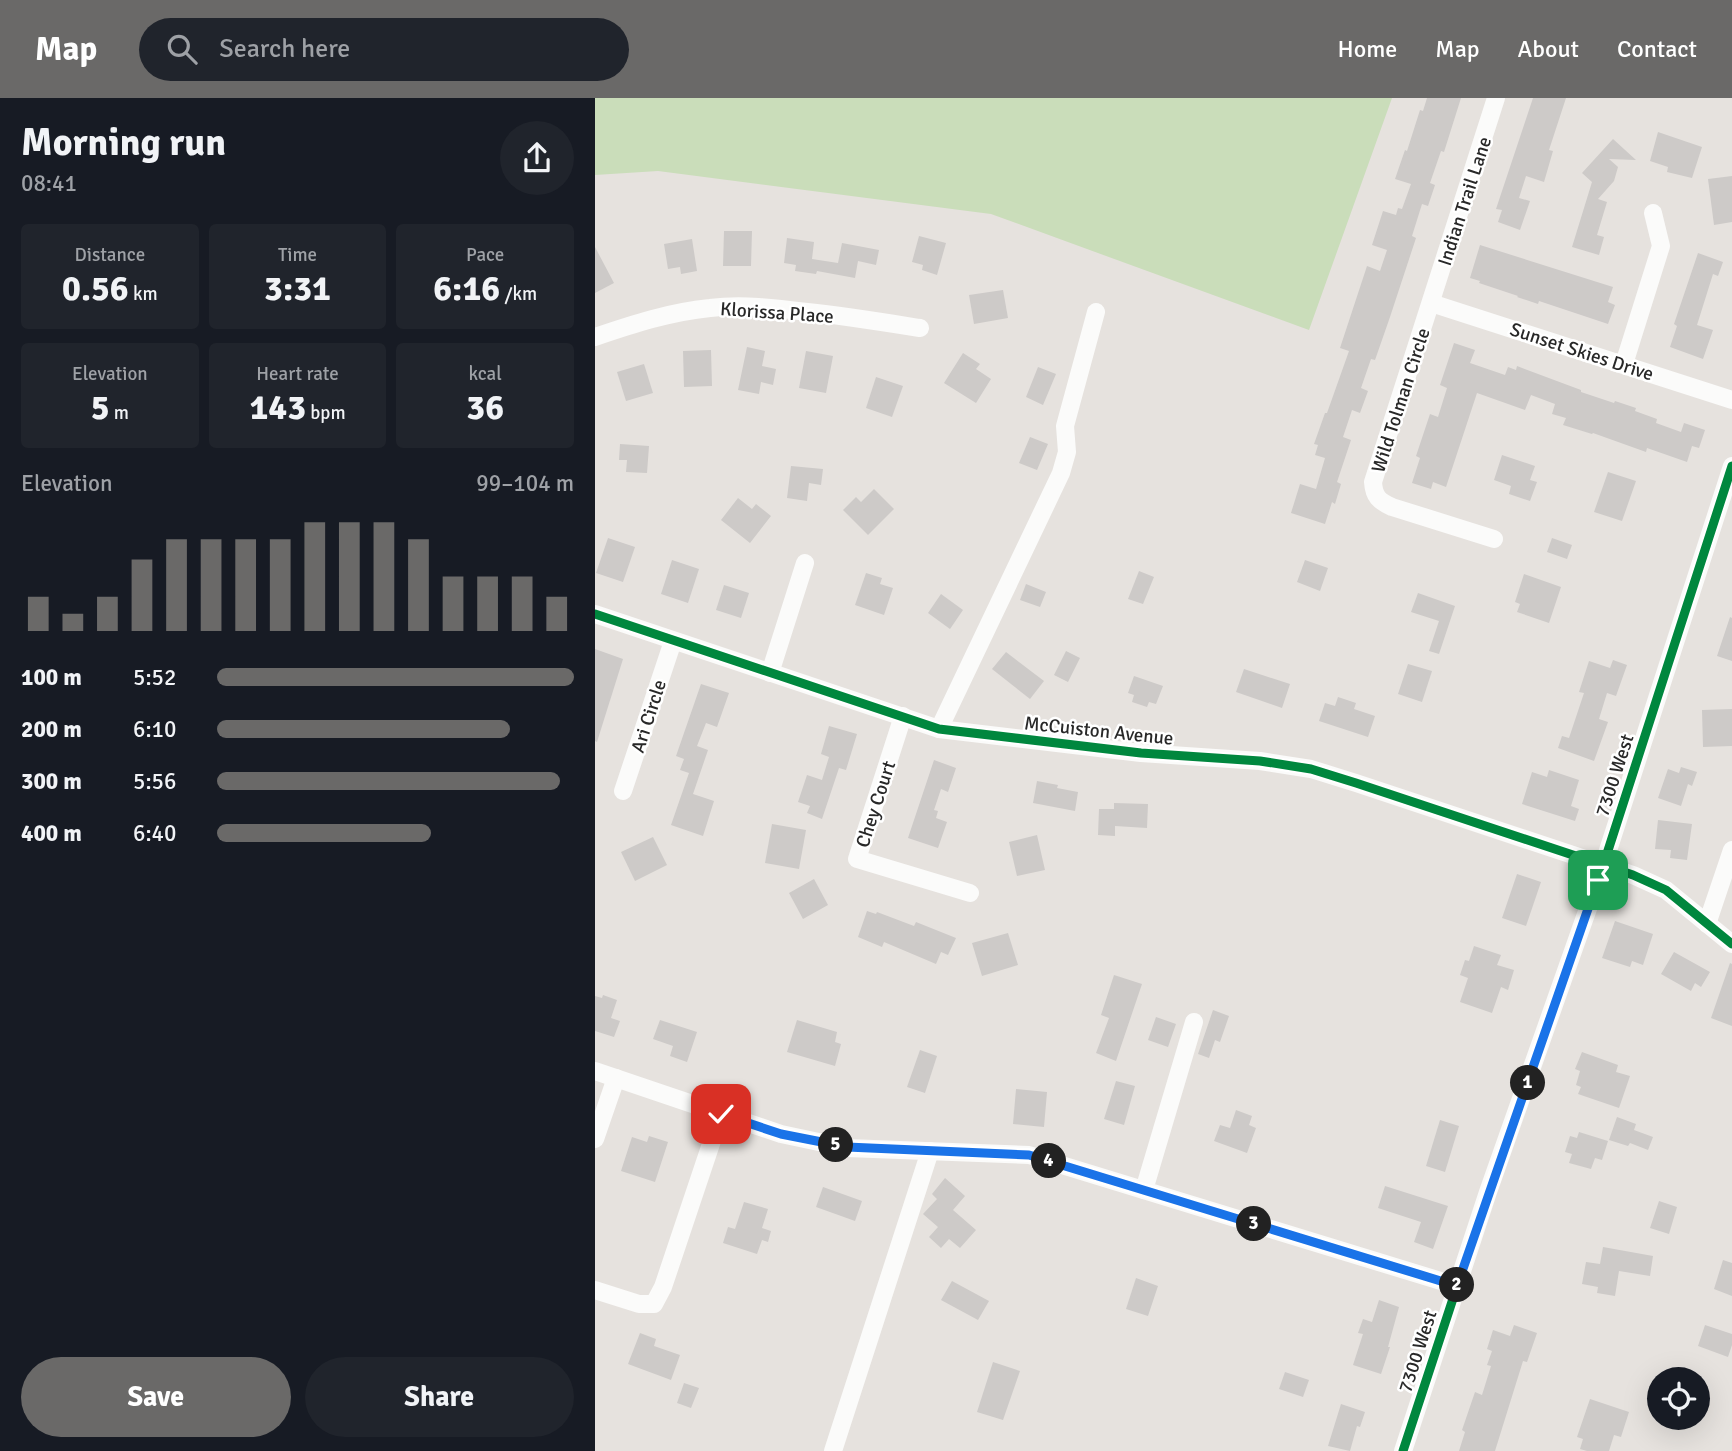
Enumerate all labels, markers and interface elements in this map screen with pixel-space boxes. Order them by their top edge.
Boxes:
search box [139,18,629,81]
text: Map [35,29,97,70]
icon: search [163,30,201,68]
text: Search here [219,33,350,65]
text: Home [1337,34,1397,64]
text: Map [1435,34,1480,64]
text: About [1518,34,1579,64]
text: Contact [1617,34,1697,64]
text: Morning run [21,119,226,166]
button: share [500,121,574,195]
street label: Indian Trail Lane [1433,134,1497,269]
text: 08:41 [21,169,77,198]
text: Distance [74,243,145,267]
text: Time [278,243,317,267]
text: Pace [466,243,504,267]
text: 0.56 [62,267,129,310]
text: 3:31 [264,267,331,310]
text: 6:16 [433,267,500,310]
text: km [129,282,158,306]
text: /km [500,282,537,306]
street label: Klorissa Place [719,297,835,329]
street label: Sunset Skies Drive [1507,317,1657,386]
street label: Wild Tolman Circle [1366,325,1436,476]
text: Elevation [72,362,148,386]
text: Heart rate [256,362,339,386]
text: kcal [469,362,502,386]
text: 5 [91,386,110,429]
text: 143 [249,386,306,429]
text: 36 [466,386,504,429]
text: m [110,401,129,425]
text: bpm [306,401,346,425]
text: Elevation [21,469,113,498]
text: 99–104 m [476,469,574,498]
text: 100 m [21,663,82,692]
text: 5:52 [133,663,176,692]
street label: Ari Circle [626,677,672,756]
street label: McCuiston Avenue [1023,711,1175,751]
text: 200 m [21,715,82,744]
text: 6:10 [133,715,176,744]
street label: 7300 West [1590,731,1640,819]
street label: Chey Court [851,758,901,851]
text: 300 m [21,767,82,796]
text: 5:56 [133,767,176,796]
text: 400 m [21,819,82,848]
text: 6:40 [133,819,176,848]
pin [1568,850,1628,910]
icon: arrive [1579,861,1617,899]
pin: 1 [1511,1066,1545,1100]
text: 1 [1522,1070,1533,1094]
pin [691,1084,751,1144]
icon: check [702,1095,740,1133]
pin: 5 [819,1128,853,1162]
text: 5 [830,1132,841,1156]
pin: 4 [1031,1144,1067,1178]
text: 4 [1043,1148,1054,1172]
pin: 3 [1237,1206,1271,1242]
text: 3 [1248,1211,1259,1235]
pin: 2 [1439,1268,1475,1302]
text: 2 [1451,1272,1462,1296]
street label: 7300 West [1393,1307,1443,1395]
button: Save [21,1357,291,1437]
button: Share [305,1357,574,1437]
map controls [1647,1367,1710,1430]
button: locate [1647,1367,1710,1430]

